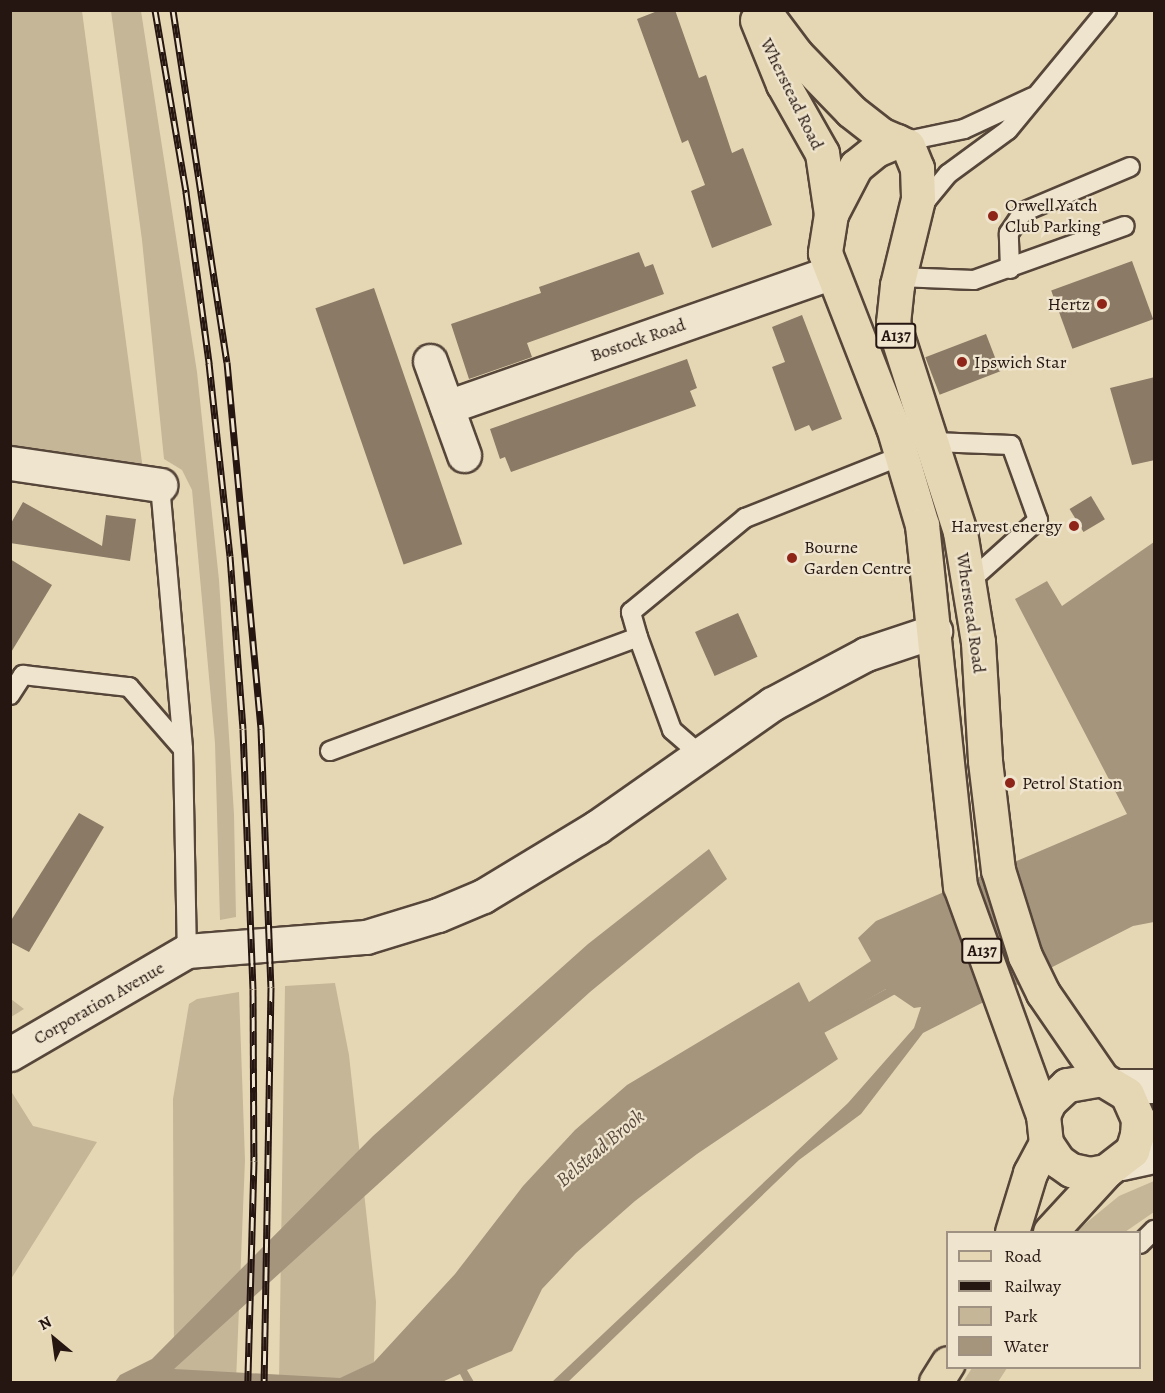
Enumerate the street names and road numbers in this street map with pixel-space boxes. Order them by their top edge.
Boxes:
street label: Wherstead Road [756,35,828,153]
street label: Bostock Road [588,314,688,366]
road number: A137 [875,323,917,349]
street label: Wherstead Road [952,551,990,675]
road number: A137 [961,938,1003,964]
street label: Corporation Avenue [30,957,168,1049]

